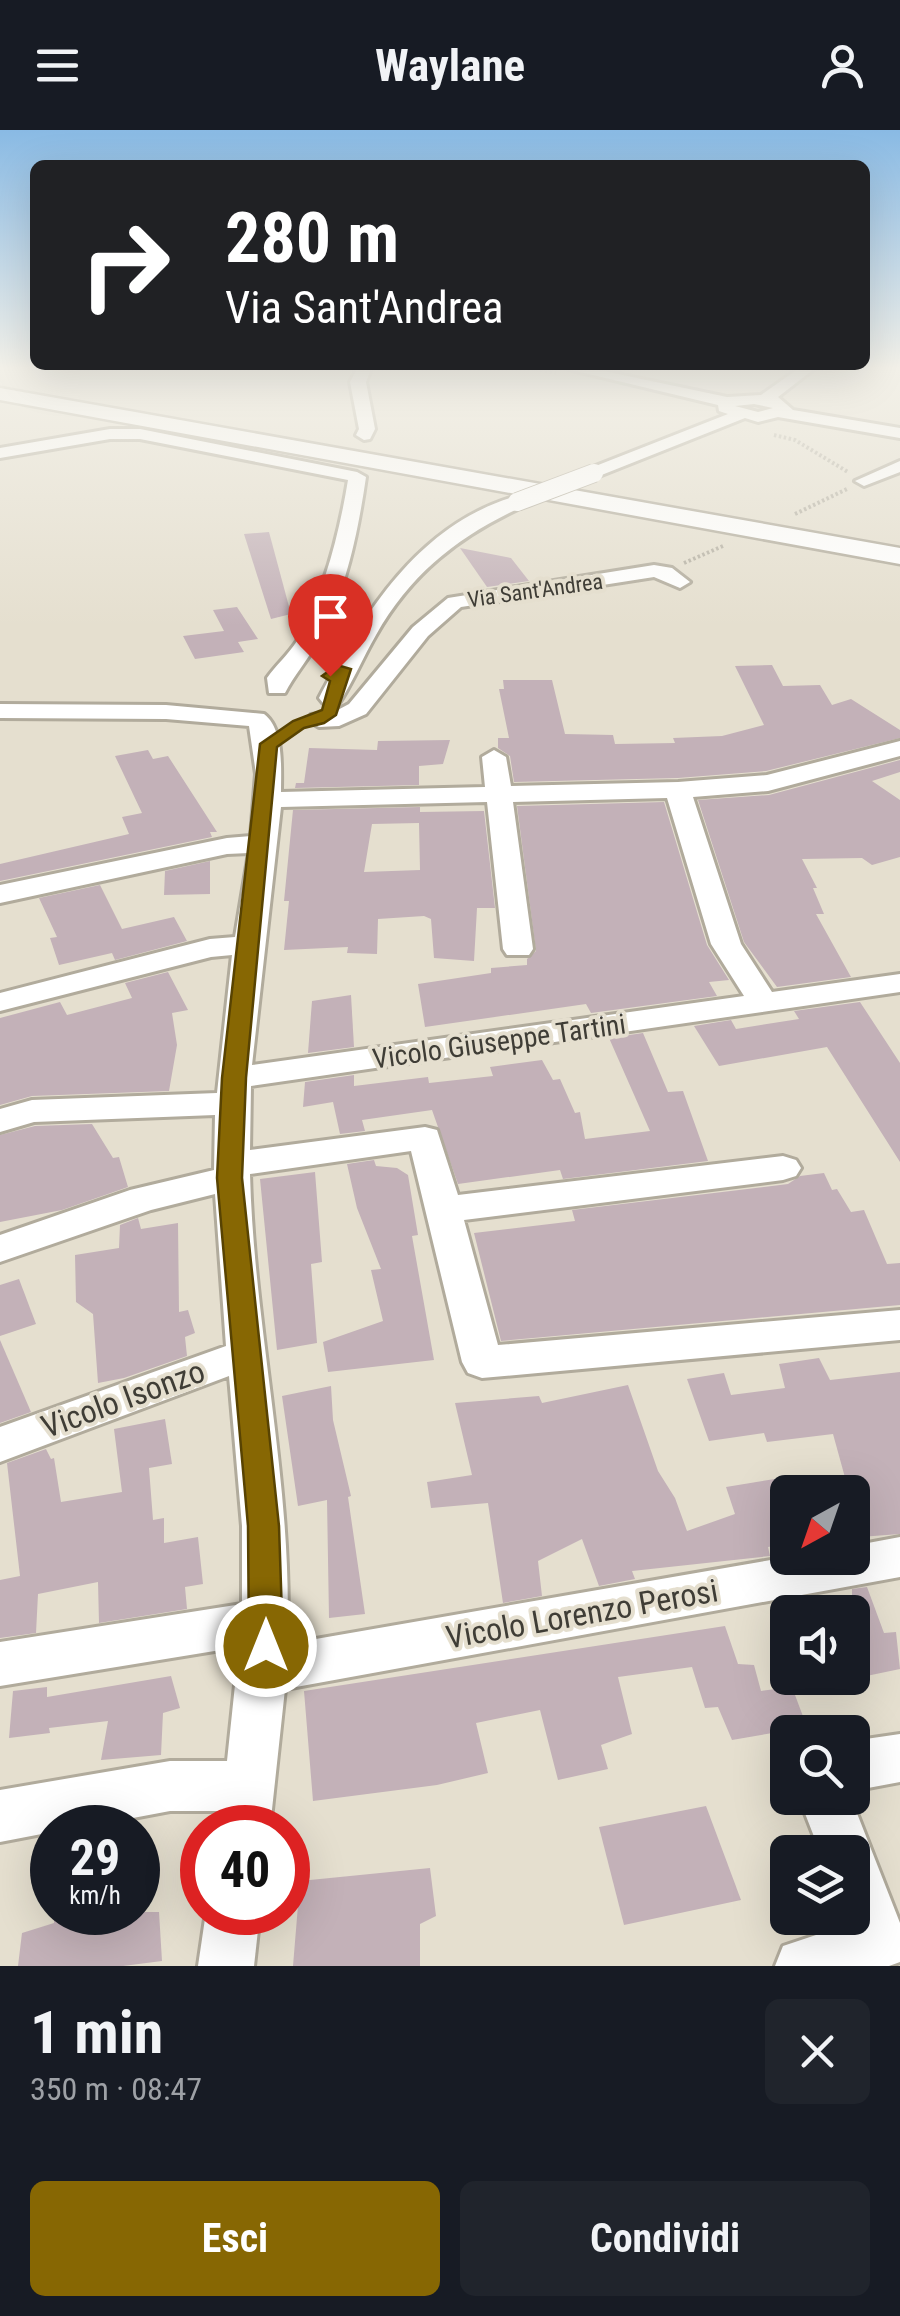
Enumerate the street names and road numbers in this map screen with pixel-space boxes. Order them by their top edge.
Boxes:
street label: Via Sant'Andrea [466,569,604,612]
street label: Vicolo Giuseppe Tartini [370,1007,628,1076]
street label: Vicolo Isonzo [36,1352,210,1446]
street label: Vicolo Lorenzo Perosi [443,1571,721,1657]

